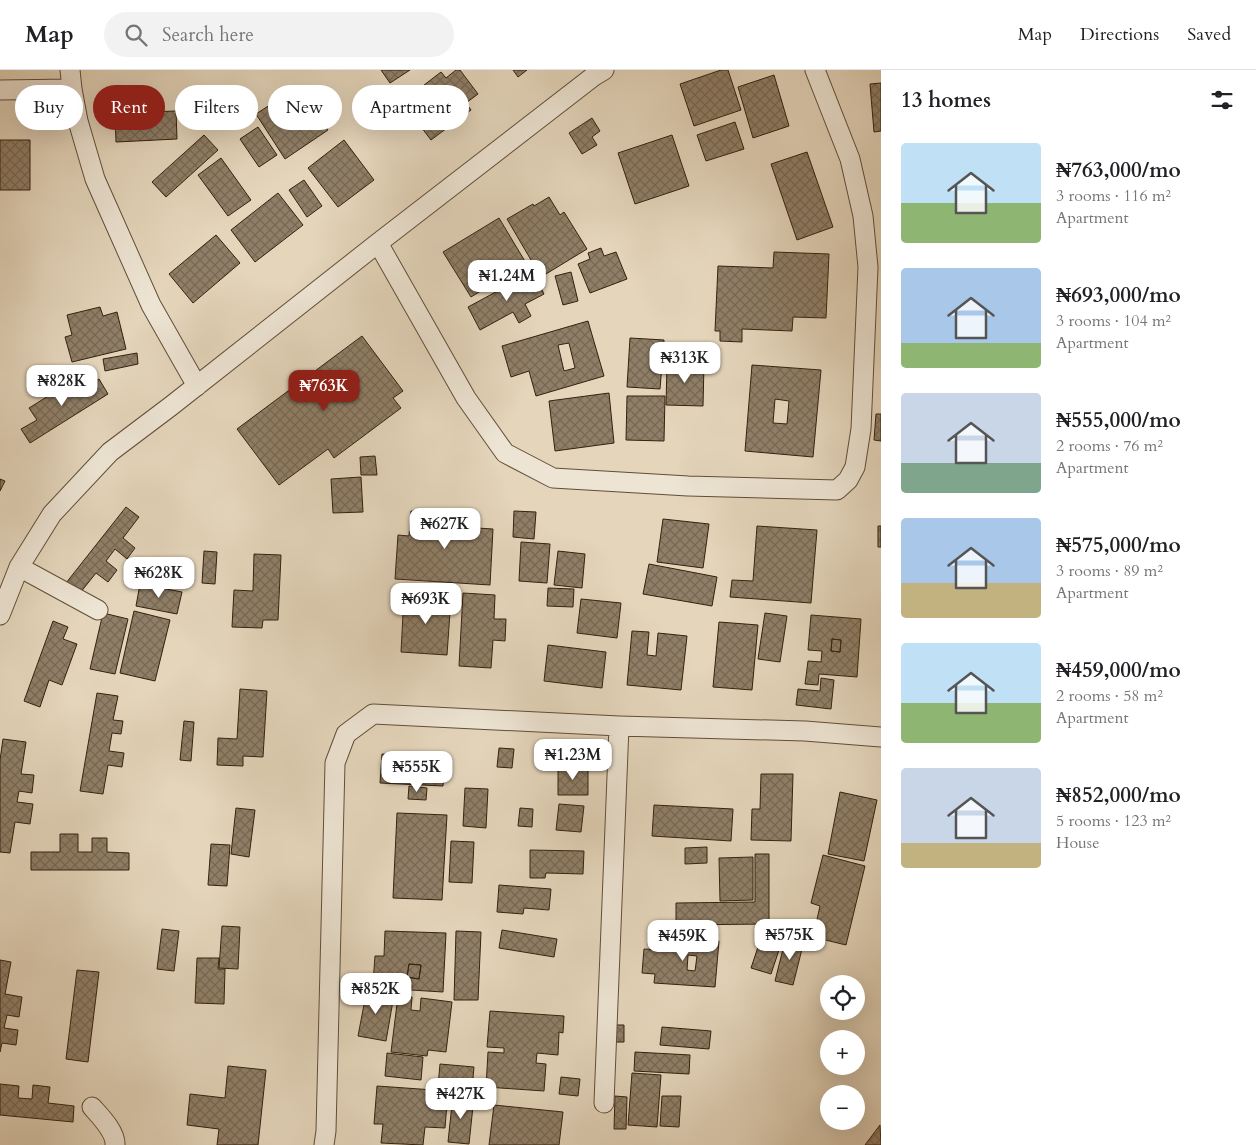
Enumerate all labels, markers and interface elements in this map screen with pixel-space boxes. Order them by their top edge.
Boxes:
search box [104,12,454,57]
text: Map [25,18,74,51]
icon: search [122,21,150,49]
text: Search here [162,22,254,48]
text: Map [1018,22,1052,47]
text: Directions [1080,22,1159,47]
text: Saved [1187,22,1231,47]
chip: Buy [15,85,83,130]
chip: Rent [93,85,165,130]
chip: Filters [175,85,258,130]
chip: New [268,85,342,130]
chip: Apartment [352,85,469,130]
text: 13 homes [901,86,991,115]
icon: filters [1208,86,1236,114]
text: ₦763,000/mo [1056,156,1181,185]
icon: home [941,163,1001,223]
text: 3 rooms · 116 m² [1056,185,1171,207]
text: Apartment [1056,207,1129,229]
pin: ₦1.24M [466,260,548,302]
text: ₦1.24M [479,265,535,287]
text: ₦693,000/mo [1056,281,1181,310]
icon: home [941,288,1001,348]
text: 3 rooms · 104 m² [1056,310,1171,332]
text: Apartment [1056,332,1129,354]
pin: ₦313K [650,342,720,384]
text: ₦313K [660,347,710,369]
pin: ₦828K [27,364,97,407]
text: ₦828K [37,370,87,392]
pin: ₦763K [289,370,359,412]
text: ₦763K [299,375,349,397]
text: ₦555,000/mo [1056,406,1181,435]
icon: home [941,413,1001,473]
text: 2 rooms · 76 m² [1056,435,1163,457]
text: Apartment [1056,457,1129,479]
pin: ₦627K [410,508,480,550]
text: ₦627K [420,513,470,535]
text: ₦575,000/mo [1056,531,1181,560]
icon: home [941,538,1001,598]
pin: ₦628K [124,556,194,599]
text: 3 rooms · 89 m² [1056,560,1163,582]
text: ₦628K [134,562,184,584]
pin: ₦693K [391,582,461,625]
text: Apartment [1056,582,1129,604]
text: ₦693K [401,588,451,610]
text: ₦459,000/mo [1056,656,1181,685]
icon: home [941,663,1001,723]
text: 2 rooms · 58 m² [1056,685,1163,707]
text: Apartment [1056,707,1129,729]
pin: ₦1.23M [532,738,614,781]
text: ₦1.23M [545,744,601,766]
pin: ₦555K [382,750,452,793]
text: ₦555K [392,756,442,778]
text: ₦852,000/mo [1056,781,1181,810]
icon: home [941,788,1001,848]
text: 5 rooms · 123 m² [1056,810,1171,832]
text: House [1056,832,1099,854]
pin: ₦575K [755,918,825,961]
pin: ₦459K [648,920,718,962]
text: ₦575K [765,924,815,946]
text: ₦459K [658,925,708,947]
pin: ₦852K [341,972,411,1015]
map controls [820,975,865,1130]
button: locate [820,975,865,1020]
text: ₦852K [351,978,401,1000]
button: + [820,1030,865,1075]
pin: ₦427K [426,1078,496,1120]
text: ₦427K [436,1083,486,1105]
button: − [820,1085,865,1130]

